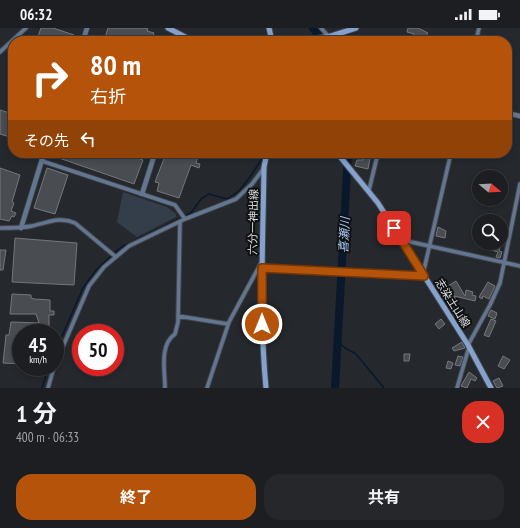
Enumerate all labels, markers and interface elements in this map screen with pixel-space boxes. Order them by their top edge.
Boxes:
text: 06:32 [20,5,52,24]
text: 80 m [90,46,141,83]
icon: right [24,52,76,104]
text: 右折 [90,85,126,108]
icon: left [77,128,99,150]
text: その先 [24,131,69,150]
north arrow [472,170,508,206]
map controls [472,170,508,250]
street label: 六分一神出線 [245,189,261,255]
pin [377,211,411,245]
button: search [472,214,508,250]
water label: 喜瀬川 [336,215,353,253]
icon: arrive [383,217,405,239]
street label: 志染土山線 [432,276,474,330]
position arrow [241,303,283,345]
speed limit sign: 50 [72,324,124,376]
text: 45 [28,332,48,358]
text: km/h [29,353,47,366]
text: 1 分 [16,398,56,429]
button: close [462,401,504,443]
text: 400 m · 06:33 [16,429,79,446]
button: 終了 [16,474,256,520]
button: 共有 [264,474,504,520]

